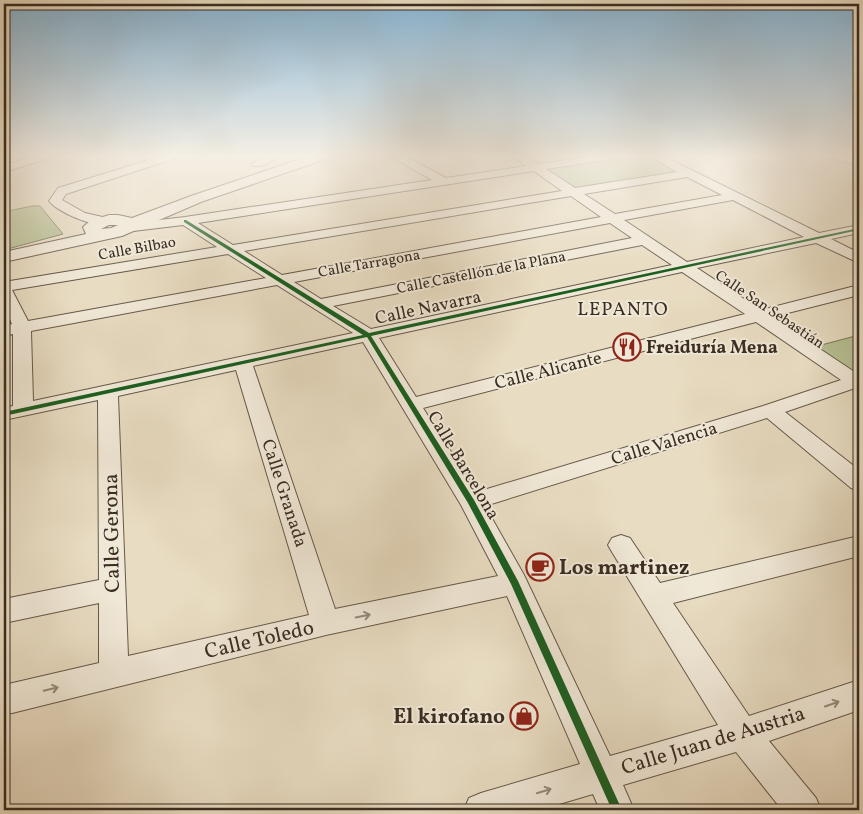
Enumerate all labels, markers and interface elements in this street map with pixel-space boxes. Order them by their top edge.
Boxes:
street label: Calle Bilbao [97,232,178,267]
street label: Calle Tarragona [317,245,422,284]
street label: Calle Castellón de la Plana [395,247,568,300]
street label: Calle San Sebastián [710,266,828,355]
street label: Calle Navarra [373,285,484,332]
district label: LEPANTO [577,297,669,323]
restaurant icon: Freiduría Mena [612,332,642,362]
place label: Freiduría Mena [646,336,778,361]
street label: Calle Alicante [492,346,605,397]
street label: Calle Barcelona [420,407,505,525]
street label: Calle Valencia [608,416,721,472]
street label: Calle Granada [254,436,313,551]
street label: Calle Gerona [97,473,128,593]
cafe icon: Los martinez [525,552,555,582]
place label: Los martinez [559,554,690,583]
one-way arrow [354,610,370,620]
street label: Calle Toledo [202,614,317,667]
one-way arrow [43,684,59,693]
one-way arrow [823,699,839,708]
street label: Calle Juan de Austria [618,700,809,783]
shop icon: El kirofano [509,701,539,731]
place label: El kirofano [393,703,505,732]
one-way arrow [536,786,552,796]

